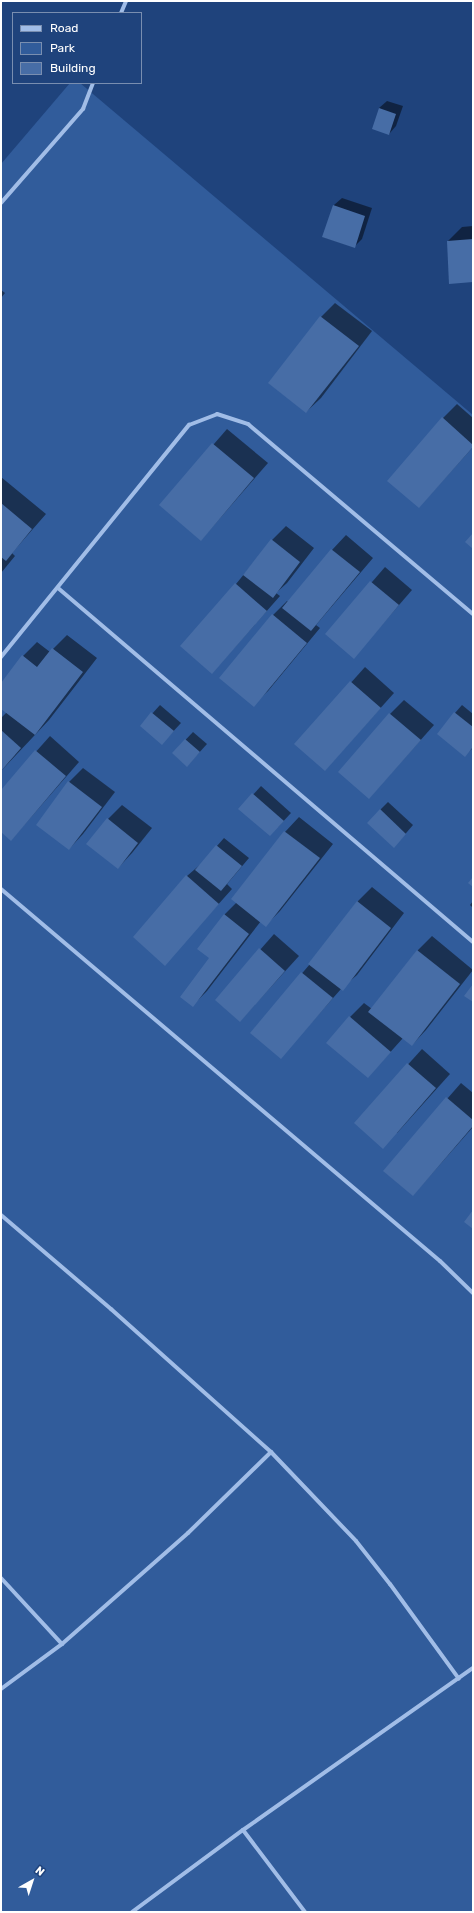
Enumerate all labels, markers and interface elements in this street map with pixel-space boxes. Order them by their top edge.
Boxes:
legend [12,12,142,84]
text: Road [50,21,78,35]
text: Park [50,41,75,55]
text: Building [50,61,96,75]
north arrow [12,1861,52,1901]
text: N [33,1864,47,1879]

